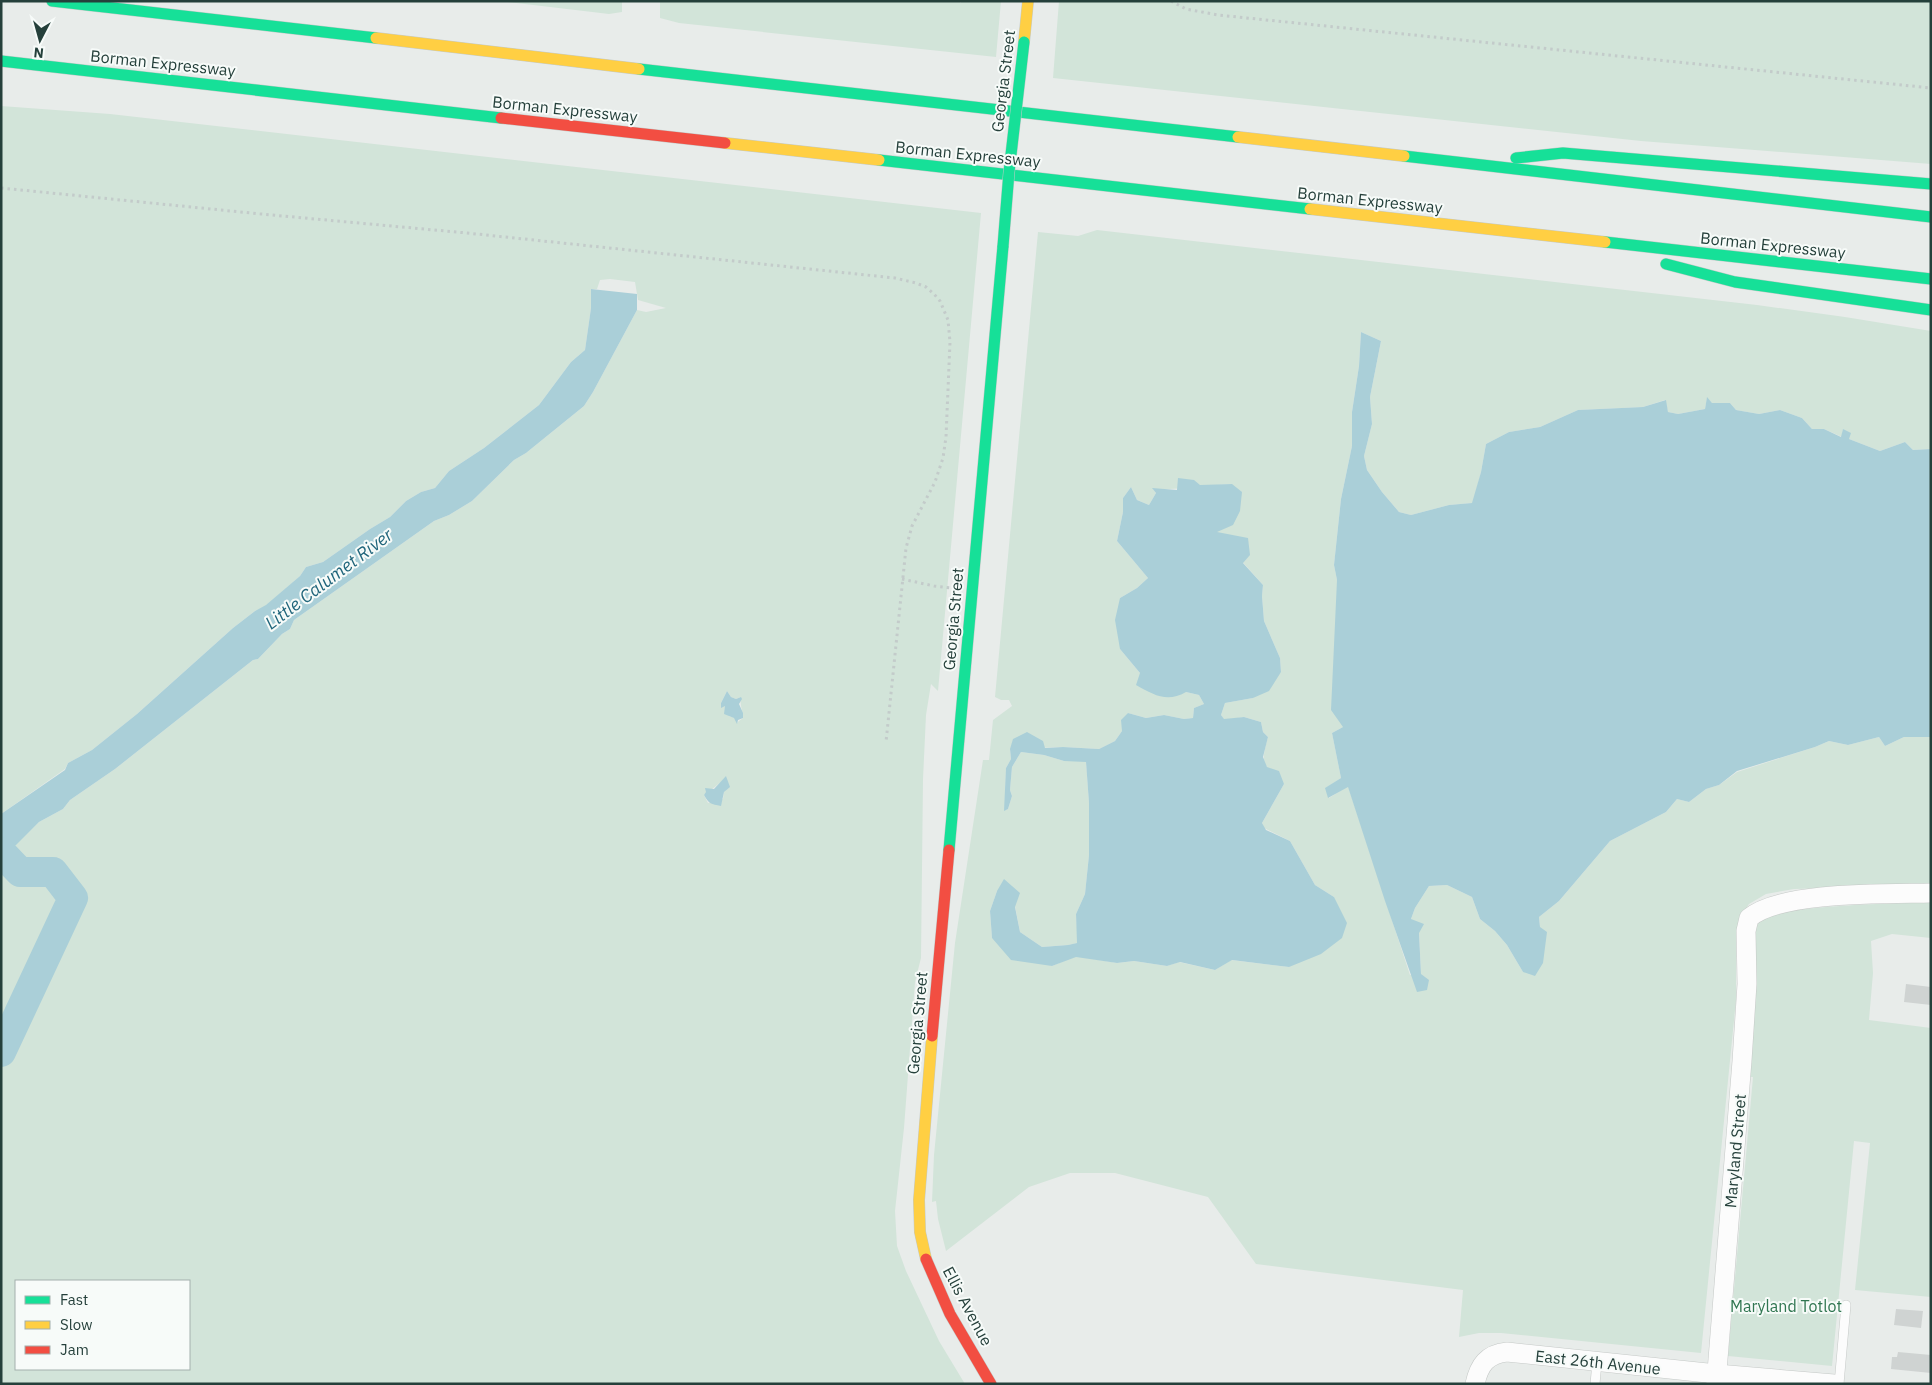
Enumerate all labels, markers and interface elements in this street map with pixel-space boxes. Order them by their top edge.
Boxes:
north arrow [15,15,65,65]
street label: Georgia Street [987,29,1019,133]
text: N [33,43,45,62]
street label: Borman Expressway [89,45,237,81]
street label: Borman Expressway [491,91,639,127]
street label: Borman Expressway [894,136,1042,172]
street label: Borman Expressway [1296,182,1444,218]
street label: Borman Expressway [1699,227,1847,263]
water label: Little Calumet River [260,523,397,634]
street label: Georgia Street [939,567,967,671]
street label: Georgia Street [903,971,931,1075]
street label: Maryland Street [1720,1093,1750,1209]
street label: Ellis Avenue [939,1263,997,1349]
legend [15,1280,190,1370]
text: Fast [60,1290,88,1309]
park label: Maryland Totlot [1730,1296,1842,1316]
text: Slow [60,1315,93,1334]
text: Jam [60,1340,89,1359]
street label: East 26th Avenue [1534,1345,1662,1379]

